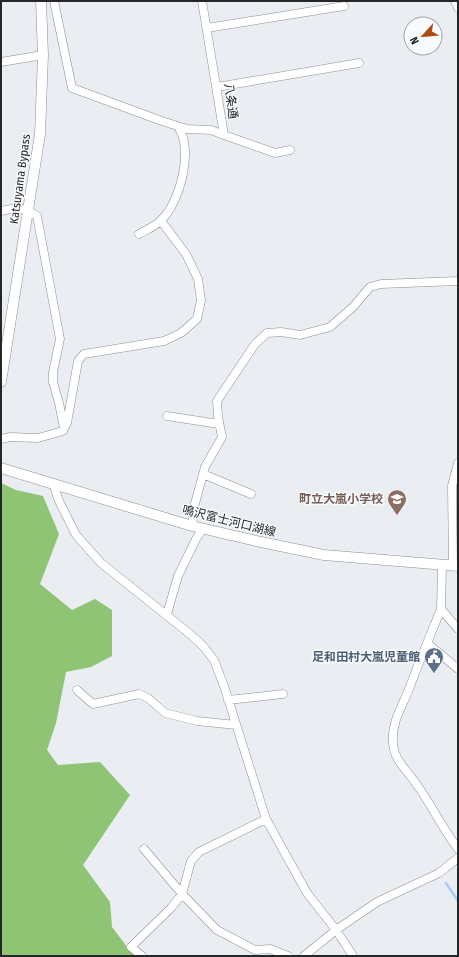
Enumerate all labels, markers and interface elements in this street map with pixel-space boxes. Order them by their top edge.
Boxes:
north arrow [403,16,443,56]
text: N [407,34,422,46]
street label: 八条通 [222,82,240,120]
street label: Katsuyama Bypass [7,133,33,225]
school or university icon: 町立大嵐小学校 [386,488,408,516]
place label: 町立大嵐小学校 [299,492,383,506]
street label: 鳴沢富士河口湖線 [181,503,277,539]
public building icon: 足和田村大嵐児童館 [423,646,445,674]
place label: 足和田村大嵐児童館 [312,650,420,664]

